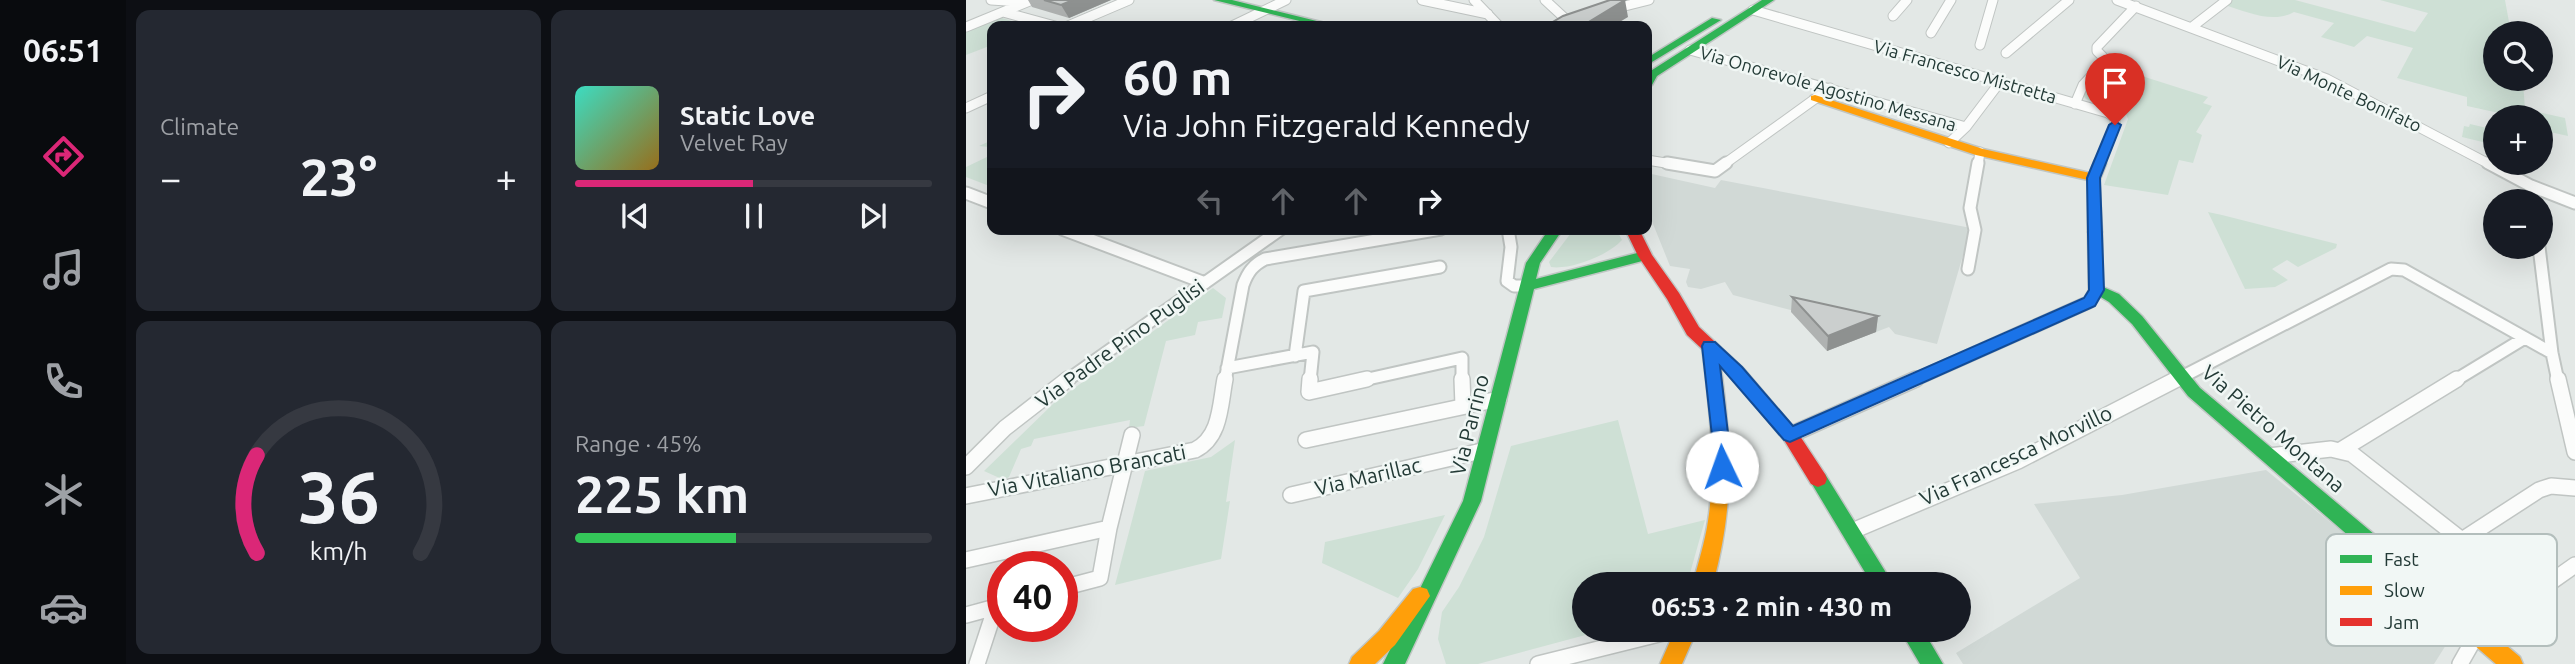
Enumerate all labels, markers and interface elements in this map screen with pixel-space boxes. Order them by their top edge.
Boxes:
map controls [2483,21,2553,259]
button: search [2483,21,2553,91]
text: 06:51 [23,32,103,68]
street label: Via Francesco Mistretta [1872,35,2059,107]
street label: Via Onorevole Agostino Messana [1698,42,1959,134]
icon: right [1008,49,1099,140]
text: 60 m [1123,49,1232,104]
street label: Via Monte Bonifato [2274,51,2425,135]
pin [2085,53,2145,125]
icon: arrive [2096,64,2134,102]
text: Static Love [680,101,815,130]
button: + [2483,105,2553,175]
text: Via John Fitzgerald Kennedy [1123,107,1530,143]
text: Climate [160,114,239,139]
text: Velvet Ray [680,130,788,155]
icon: directions [39,132,88,181]
text: 23° [300,148,377,206]
text: − [160,157,181,199]
text: + [496,157,517,199]
icon: left [1191,182,1229,220]
icon: ahead [1264,182,1302,220]
icon: ahead [1337,182,1375,220]
icon: right [1410,182,1448,220]
button: − [2483,189,2553,259]
icon: previous [616,197,654,235]
icon: pause [735,197,773,235]
icon: next [854,197,892,235]
icon: music [39,245,88,294]
street label: Via Padre Pino Puglisi [1030,274,1208,412]
icon: phone [39,357,88,406]
street label: Via Pietro Montana [2197,360,2350,497]
street label: Via Parrino [1445,372,1493,478]
street label: Via Francesca Morvillo [1916,400,2116,510]
position arrow [1685,430,1759,504]
text: Range · 45% [575,431,702,456]
street label: Via Vitaliano Brancati [986,439,1188,501]
street label: Via Marillac [1312,452,1424,500]
text: 36 [297,456,380,538]
text: 225 km [575,465,749,523]
icon: climate [39,470,88,519]
legend [2326,534,2557,646]
text: km/h [310,537,367,565]
text: Fast [2384,548,2419,570]
speed limit sign: 40 [987,551,1078,642]
text: Slow [2384,579,2425,601]
icon: car [39,583,88,632]
text: 06:53 · 2 min · 430 m [1651,592,1892,621]
text: Jam [2384,611,2420,633]

